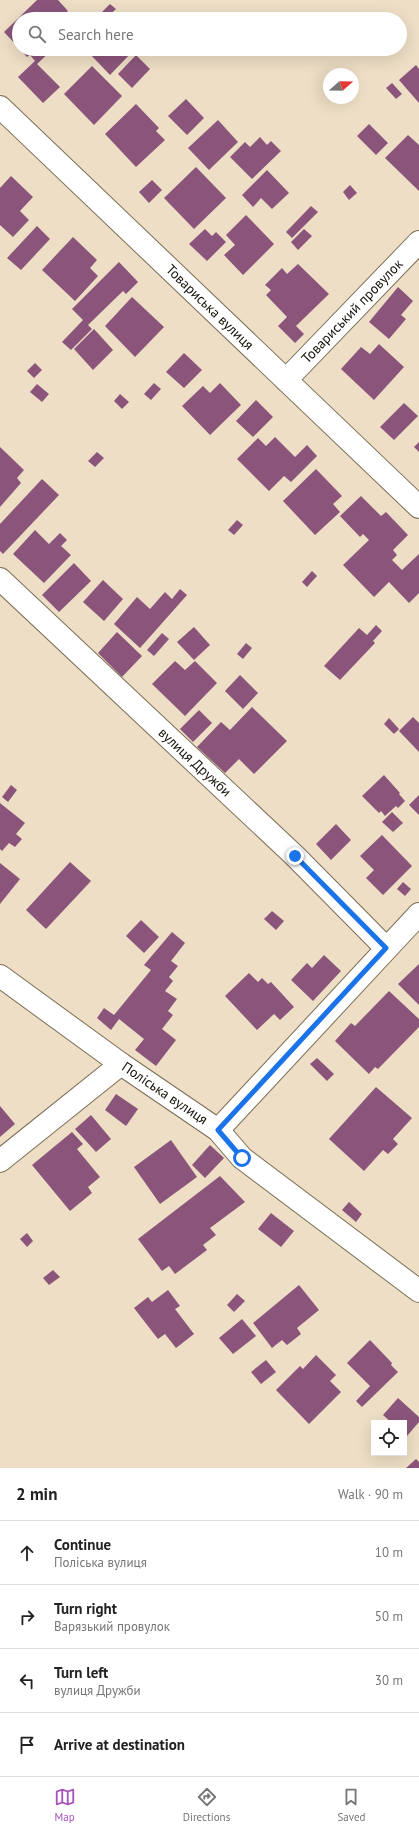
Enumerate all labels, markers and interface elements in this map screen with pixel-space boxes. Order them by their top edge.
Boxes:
search box [12,12,407,56]
icon: search [26,23,48,45]
text: Search here [58,25,134,44]
north arrow [323,68,359,104]
street label: Товариський провулок [297,255,407,367]
street label: Товариська вулиця [162,261,258,353]
street label: вулиця Дружби [155,724,235,800]
route end [286,847,304,865]
street label: Поліська вулиця [119,1058,211,1128]
route start [233,1149,251,1167]
map controls [371,1420,407,1456]
button: locate [371,1420,407,1456]
text: 2 min [16,1483,57,1505]
text: Walk · 90 m [338,1486,403,1503]
text: Continue [54,1535,111,1554]
icon: ahead [16,1542,38,1564]
text: 10 m [375,1544,403,1561]
text: Поліська вулиця [54,1554,147,1571]
text: Turn right [54,1599,117,1618]
icon: right [16,1606,38,1628]
text: 50 m [375,1608,403,1625]
text: Варязький провулок [54,1618,170,1635]
text: Turn left [54,1663,108,1682]
icon: left [16,1670,38,1692]
text: 30 m [375,1672,403,1689]
text: вулиця Дружби [54,1682,141,1699]
icon: arrive [16,1734,38,1756]
text: Arrive at destination [54,1735,185,1754]
tab: Map [54,1786,76,1824]
tab: Directions [183,1786,230,1824]
tab: Saved [337,1786,365,1824]

